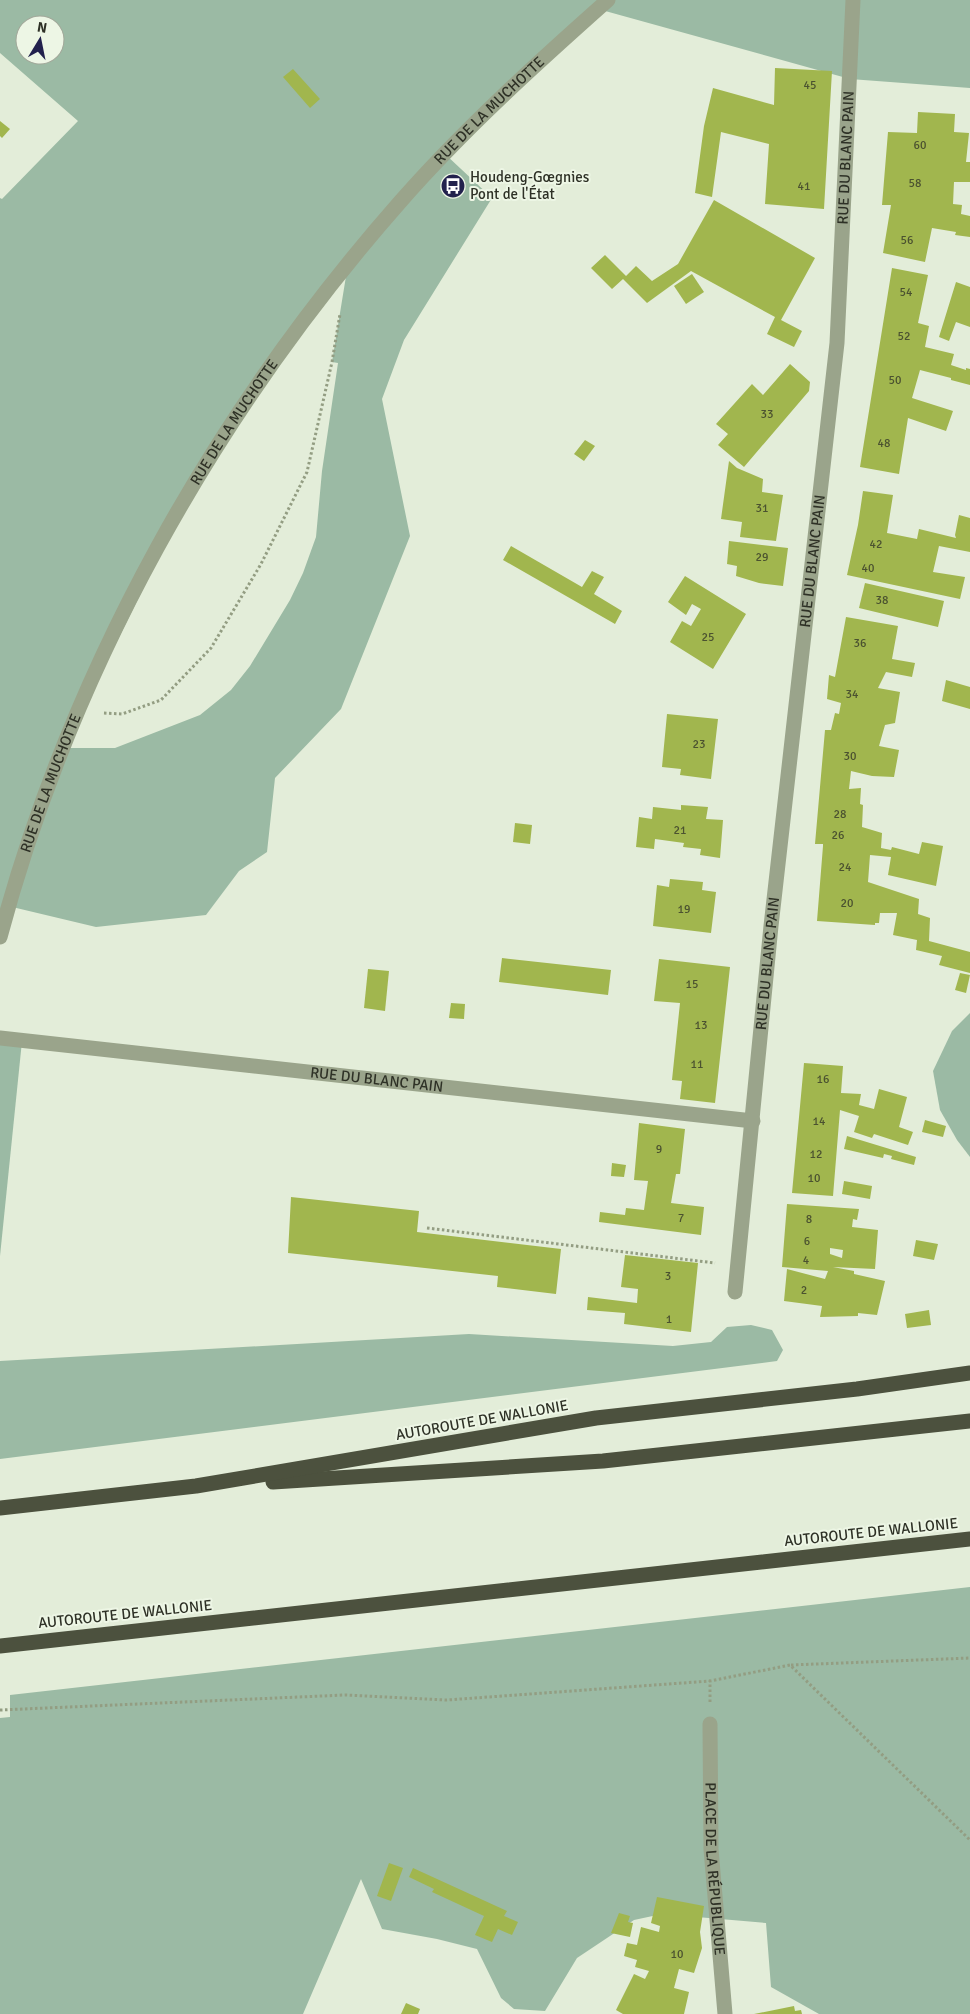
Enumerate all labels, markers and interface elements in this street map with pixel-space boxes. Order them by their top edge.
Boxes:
north arrow [15,15,65,65]
text: N [36,18,48,37]
street label: RUE DE LA MUCHOTTE [430,53,548,168]
house number: 45 [804,78,816,93]
street label: RUE DU BLANC PAIN [834,91,858,225]
house number: 60 [914,138,926,153]
place label: Houdeng-Gœgnies Pont de l'État [470,168,590,203]
bus stop icon: Houdeng-Gœgnies Pont de l'État [440,173,466,199]
house number: 58 [909,176,921,191]
house number: 41 [798,179,810,194]
house number: 56 [901,233,913,248]
house number: 54 [900,285,913,300]
house number: 52 [898,329,910,344]
street label: RUE DE LA MUCHOTTE [186,356,282,488]
house number: 50 [889,373,901,388]
house number: 33 [761,407,773,422]
house number: 48 [878,436,890,451]
street label: RUE DU BLANC PAIN [796,494,829,629]
house number: 31 [756,501,768,516]
house number: 42 [870,537,882,552]
house number: 29 [756,550,768,565]
house number: 40 [862,561,874,576]
house number: 38 [876,593,888,608]
house number: 25 [702,630,714,645]
house number: 36 [854,636,866,651]
house number: 34 [846,687,859,702]
street label: RUE DE LA MUCHOTTE [17,711,85,855]
house number: 23 [693,737,705,752]
house number: 30 [844,749,856,764]
house number: 28 [834,807,846,822]
house number: 21 [674,823,686,838]
house number: 26 [832,828,844,843]
house number: 24 [839,860,852,875]
street label: RUE DU BLANC PAIN [752,896,783,1031]
house number: 20 [841,896,853,911]
house number: 19 [678,902,690,917]
house number: 15 [686,977,698,992]
house number: 13 [695,1018,707,1033]
house number: 11 [691,1057,703,1072]
street label: RUE DU BLANC PAIN [309,1063,444,1096]
house number: 16 [817,1072,829,1087]
house number: 14 [813,1114,826,1129]
house number: 9 [656,1142,662,1157]
house number: 12 [810,1147,822,1162]
house number: 10 [808,1171,820,1186]
house number: 7 [678,1211,684,1226]
house number: 8 [806,1212,812,1227]
house number: 6 [804,1234,810,1249]
house number: 4 [803,1253,810,1268]
house number: 3 [665,1269,671,1284]
house number: 2 [801,1283,807,1298]
house number: 1 [666,1312,672,1327]
street label: AUTOROUTE DE WALLONIE [394,1396,570,1444]
street label: AUTOROUTE DE WALLONIE [783,1514,959,1550]
street label: AUTOROUTE DE WALLONIE [37,1596,213,1632]
street label: PLACE DE LA RÉPUBLIQUE [701,1782,729,1956]
house number: 10 [671,1947,683,1962]

